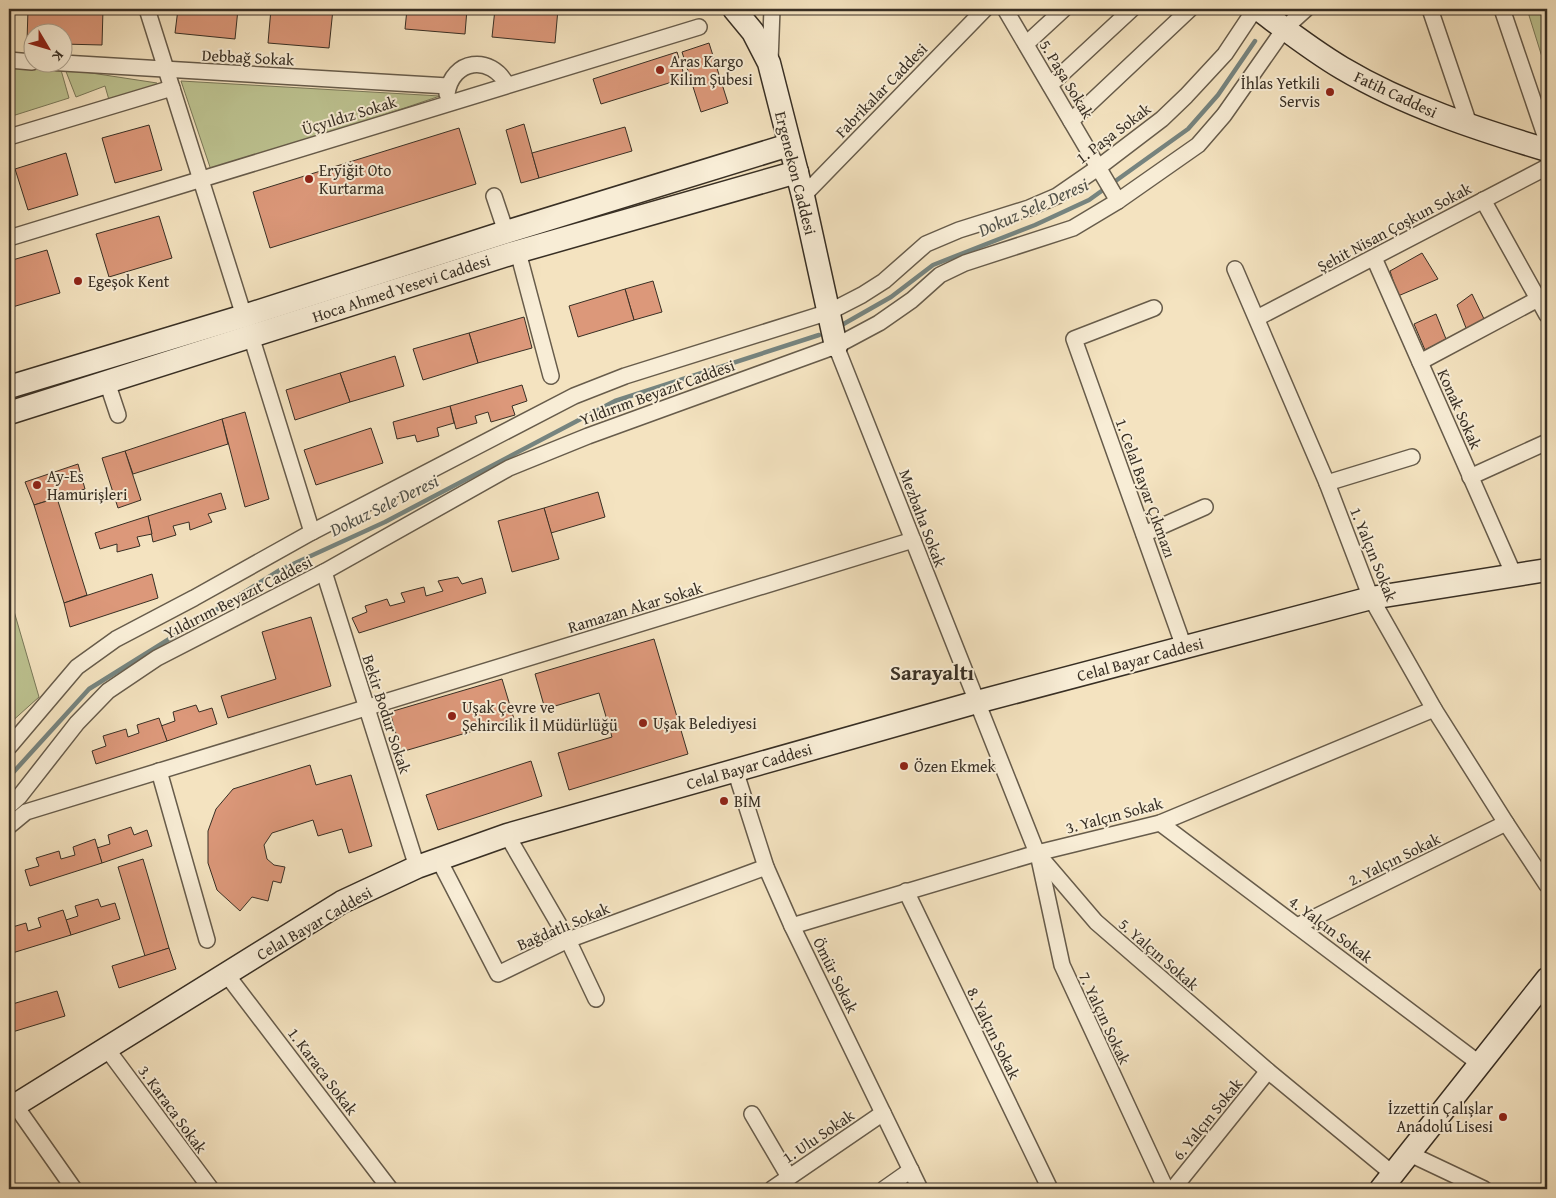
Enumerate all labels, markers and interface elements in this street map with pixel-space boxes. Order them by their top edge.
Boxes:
north arrow [22,22,72,72]
street label: 5. Paşa Sokak [1034,35,1101,124]
street label: Fabrikalar Caddesi [829,37,933,143]
street label: Debbağ Sokak [201,43,296,71]
text: K [48,46,69,66]
place label: Aras Kargo Kilim Şubesi [670,49,753,91]
marker: Aras Kargo Kilim Şubesi [654,64,666,76]
street label: Fatih Caddesi [1351,64,1442,124]
place label: İhlas Yetkili Servis [1241,71,1321,113]
marker: İhlas Yetkili Servis [1324,86,1336,98]
street label: Üçyıldız Sokak [299,89,400,141]
street label: 1. Paşa Sokak [1070,96,1156,169]
street label: Ergenekon Caddesi [769,109,823,238]
place label: Eryiğit Oto Kurtarma [319,158,391,200]
water label: Dokuz Sele Deresi [973,170,1093,244]
marker: Eryiğit Oto Kurtarma [303,173,315,185]
street label: Şehit Nisan Çoşkun Sokak [1313,176,1476,278]
street label: Hoca Ahmed Yesevi Caddesi [309,248,494,328]
place label: Egeşok Kent [88,269,170,293]
marker: Egeşok Kent [72,275,84,287]
street label: Yıldırım Beyazıt Caddesi [576,353,738,431]
street label: Konak Sokak [1432,365,1489,454]
street label: 1. Celal Bayar Çıkmazı [1110,415,1183,562]
place label: Ay-Es Hamurişleri [47,464,128,506]
street label: Mezbaha Sokak [893,465,953,571]
water label: Dokuz Sele Deresi [324,467,443,543]
marker: Ay-Es Hamurişleri [31,479,43,491]
street label: 1. Yalçın Sokak [1344,503,1404,606]
street label: Yıldırım Beyazıt Caddesi [160,549,317,645]
street label: Ramazan Akar Sokak [565,575,706,639]
street label: Celal Bayar Caddesi [1074,630,1206,687]
street label: Bekir Bodur Sokak [356,651,418,777]
district label: Sarayaltı [890,657,975,688]
place label: Uşak Çevre ve Şehircilik İl Müdürlüğü [462,695,618,737]
marker: Uşak Çevre ve Şehircilik İl Müdürlüğü [446,710,458,722]
place label: Uşak Belediyesi [653,711,757,735]
marker: Uşak Belediyesi [637,717,649,729]
street label: Celal Bayar Caddesi [683,736,815,795]
place label: Özen Ekmek [914,754,997,778]
marker: Özen Ekmek [898,760,910,772]
place label: BİM [734,789,761,813]
street label: 3. Yalçın Sokak [1063,790,1166,839]
marker: BİM [718,795,730,807]
street label: 2. Yalçın Sokak [1344,826,1445,892]
street label: Celal Bayar Caddesi [252,880,377,966]
street label: 4. Yalçın Sokak [1284,889,1379,969]
street label: Bağdatlı Sokak [513,895,614,956]
street label: 5. Yalçın Sokak [1113,912,1205,996]
street label: Ömür Sokak [807,933,865,1018]
street label: 7. Yalçın Sokak [1073,968,1137,1069]
street label: 8. Yalçın Sokak [961,983,1027,1084]
street label: 1. Karaca Sokak [282,1022,364,1120]
street label: 3. Karaca Sokak [133,1060,214,1159]
street label: 6. Yalçın Sokak [1166,1072,1248,1165]
place label: İzzettin Çalışlar Anadolu Lisesi [1388,1096,1494,1138]
street label: 1. Ulu Sokak [777,1103,859,1169]
marker: İzzettin Çalışlar Anadolu Lisesi [1497,1111,1509,1123]

